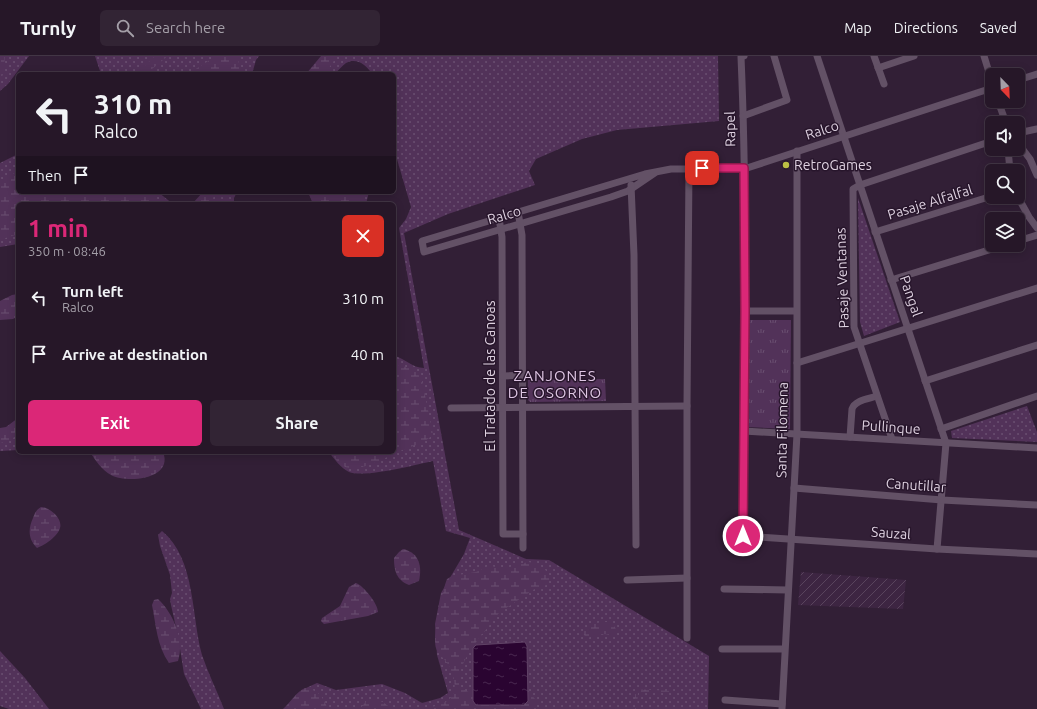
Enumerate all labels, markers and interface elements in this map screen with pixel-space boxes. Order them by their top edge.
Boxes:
search box [100,10,380,46]
text: Turnly [20,17,76,39]
icon: search [114,17,136,39]
text: Search here [146,19,225,36]
text: Map [844,20,872,36]
text: Directions [894,20,958,36]
text: Saved [980,20,1017,36]
north arrow [985,68,1025,108]
map controls [985,68,1025,252]
icon: left [28,88,80,140]
text: 310 m [94,88,172,119]
street label: Rapel [722,111,738,147]
button: sound [985,116,1025,156]
street label: Ralco [803,117,841,143]
text: Ralco [94,121,138,141]
pin [685,151,719,185]
icon: arrive [691,157,713,179]
place label: RetroGames [794,157,872,173]
marker: RetroGames [781,160,791,170]
icon: arrive [70,164,92,186]
button: search [985,164,1025,204]
text: Then [28,167,62,184]
street label: Pasaje Alfalfal [885,181,975,223]
street label: Ralco [485,203,523,227]
button: layers [985,212,1025,252]
text: 1 min [28,215,89,242]
button: close [342,215,384,257]
street label: Pasaje Ventanas [832,227,852,329]
text: 350 m · 08:46 [28,244,106,258]
street label: Pangal [897,273,926,319]
text: Turn left [62,283,123,300]
icon: left [28,287,50,309]
text: 310 m [342,290,384,307]
text: Ralco [62,300,94,314]
street label: El Tratado de las Canoas [482,300,498,452]
icon: arrive [28,343,50,365]
text: Arrive at destination [62,346,208,363]
text: 40 m [351,346,384,363]
district label: ZANJONES DE OSORNO [508,367,602,401]
street label: Santa Filomena [773,382,791,478]
button: Exit [28,400,202,446]
button: Share [210,400,384,446]
street label: Pullinque [861,417,921,437]
street label: Canutillar [885,475,947,495]
position arrow [722,515,764,557]
street label: Sauzal [871,524,912,542]

